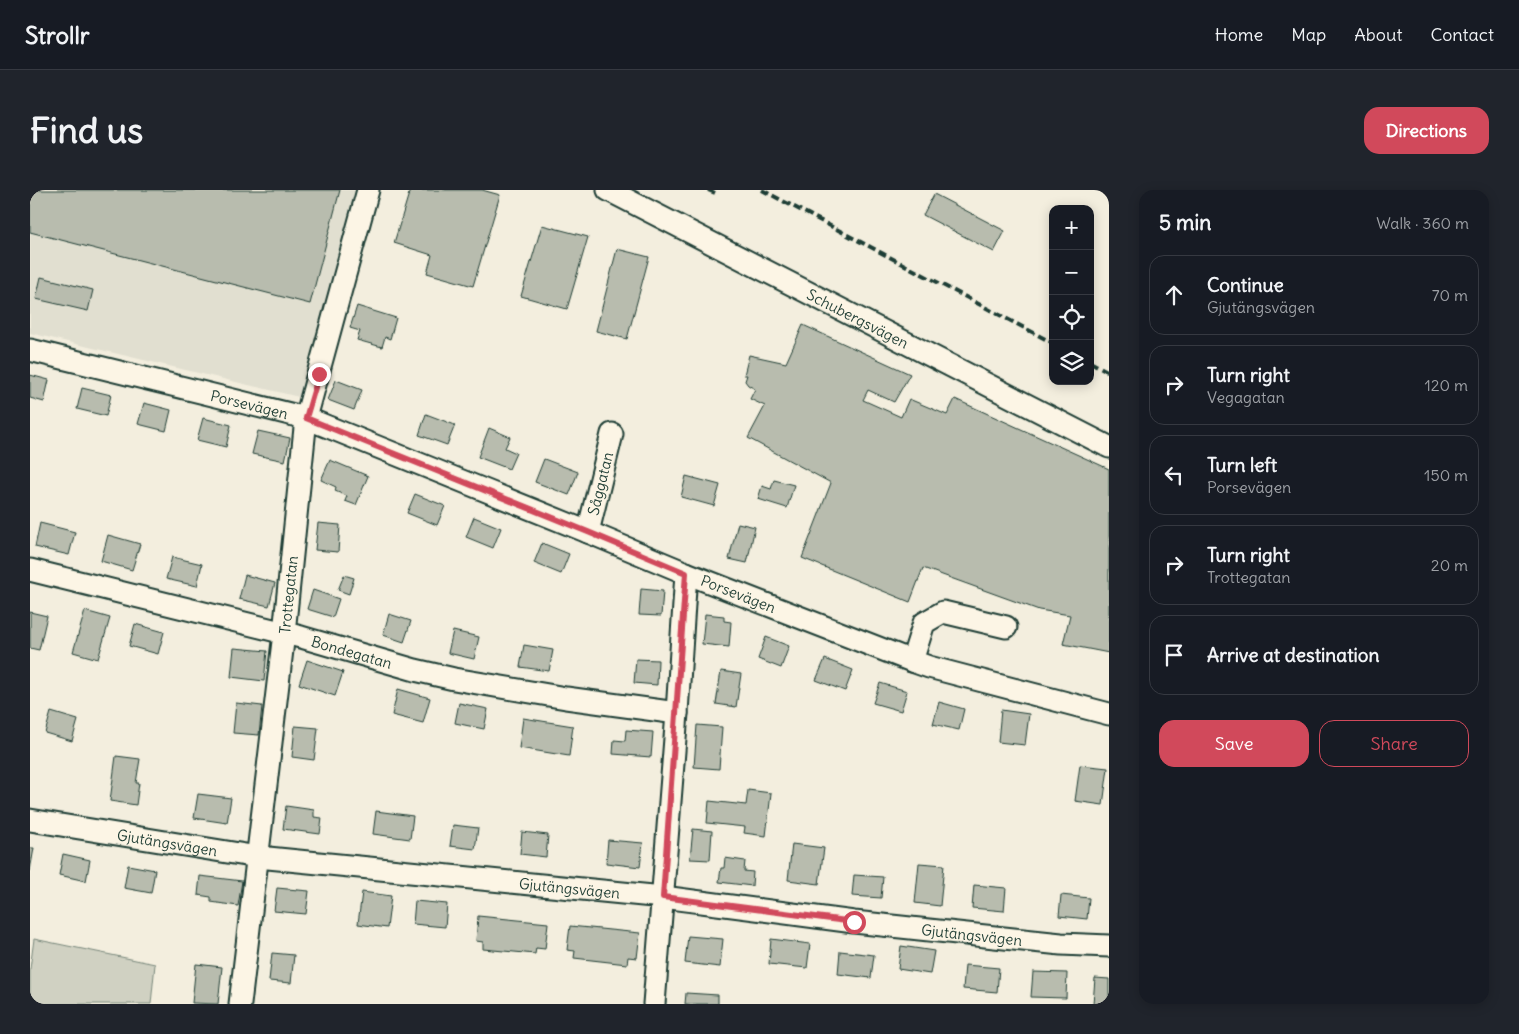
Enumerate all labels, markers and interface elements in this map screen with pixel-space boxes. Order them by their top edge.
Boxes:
text: Strollr [25,20,90,50]
text: Home [1215,23,1263,46]
text: Map [1291,23,1326,46]
text: About [1354,23,1402,46]
text: Contact [1430,23,1494,46]
button: Directions [1364,107,1489,154]
text: Find us [30,108,143,152]
map controls [1049,205,1094,385]
button: + [1049,205,1094,250]
text: 5 min [1159,209,1211,236]
text: Walk · 360 m [1376,213,1469,233]
button: − [1049,250,1094,295]
text: Continue [1207,273,1284,297]
icon: ahead [1160,281,1188,309]
street label: Schubergsvägen [804,284,912,352]
text: 70 m [1432,285,1468,305]
button: locate [1049,295,1094,340]
text: Gjutängsvägen [1207,297,1315,317]
button: layers [1049,340,1094,385]
route end [308,363,331,386]
text: Turn right [1207,363,1290,387]
icon: right [1160,371,1188,399]
text: 120 m [1425,375,1468,395]
street label: Porsevägen [209,385,290,423]
text: Vegagatan [1207,387,1285,407]
street label: Såggatan [583,450,617,517]
text: Turn left [1207,453,1277,477]
icon: left [1160,461,1188,489]
text: 150 m [1424,465,1468,485]
text: Porsevägen [1207,477,1291,497]
text: Turn right [1207,543,1290,567]
icon: right [1160,551,1188,579]
street label: Trottegatan [274,554,301,635]
text: 20 m [1431,555,1468,575]
text: Trottegatan [1207,567,1291,587]
street label: Porsevägen [698,570,779,617]
street label: Bondegatan [309,631,395,672]
icon: arrive [1160,641,1188,669]
text: Arrive at destination [1207,643,1380,667]
button: Save [1159,720,1309,767]
button: Share [1319,720,1469,767]
street label: Gjutängsvägen [116,825,219,860]
street label: Gjutängsvägen [518,873,621,902]
route start [843,911,866,934]
street label: Gjutängsvägen [920,920,1023,949]

